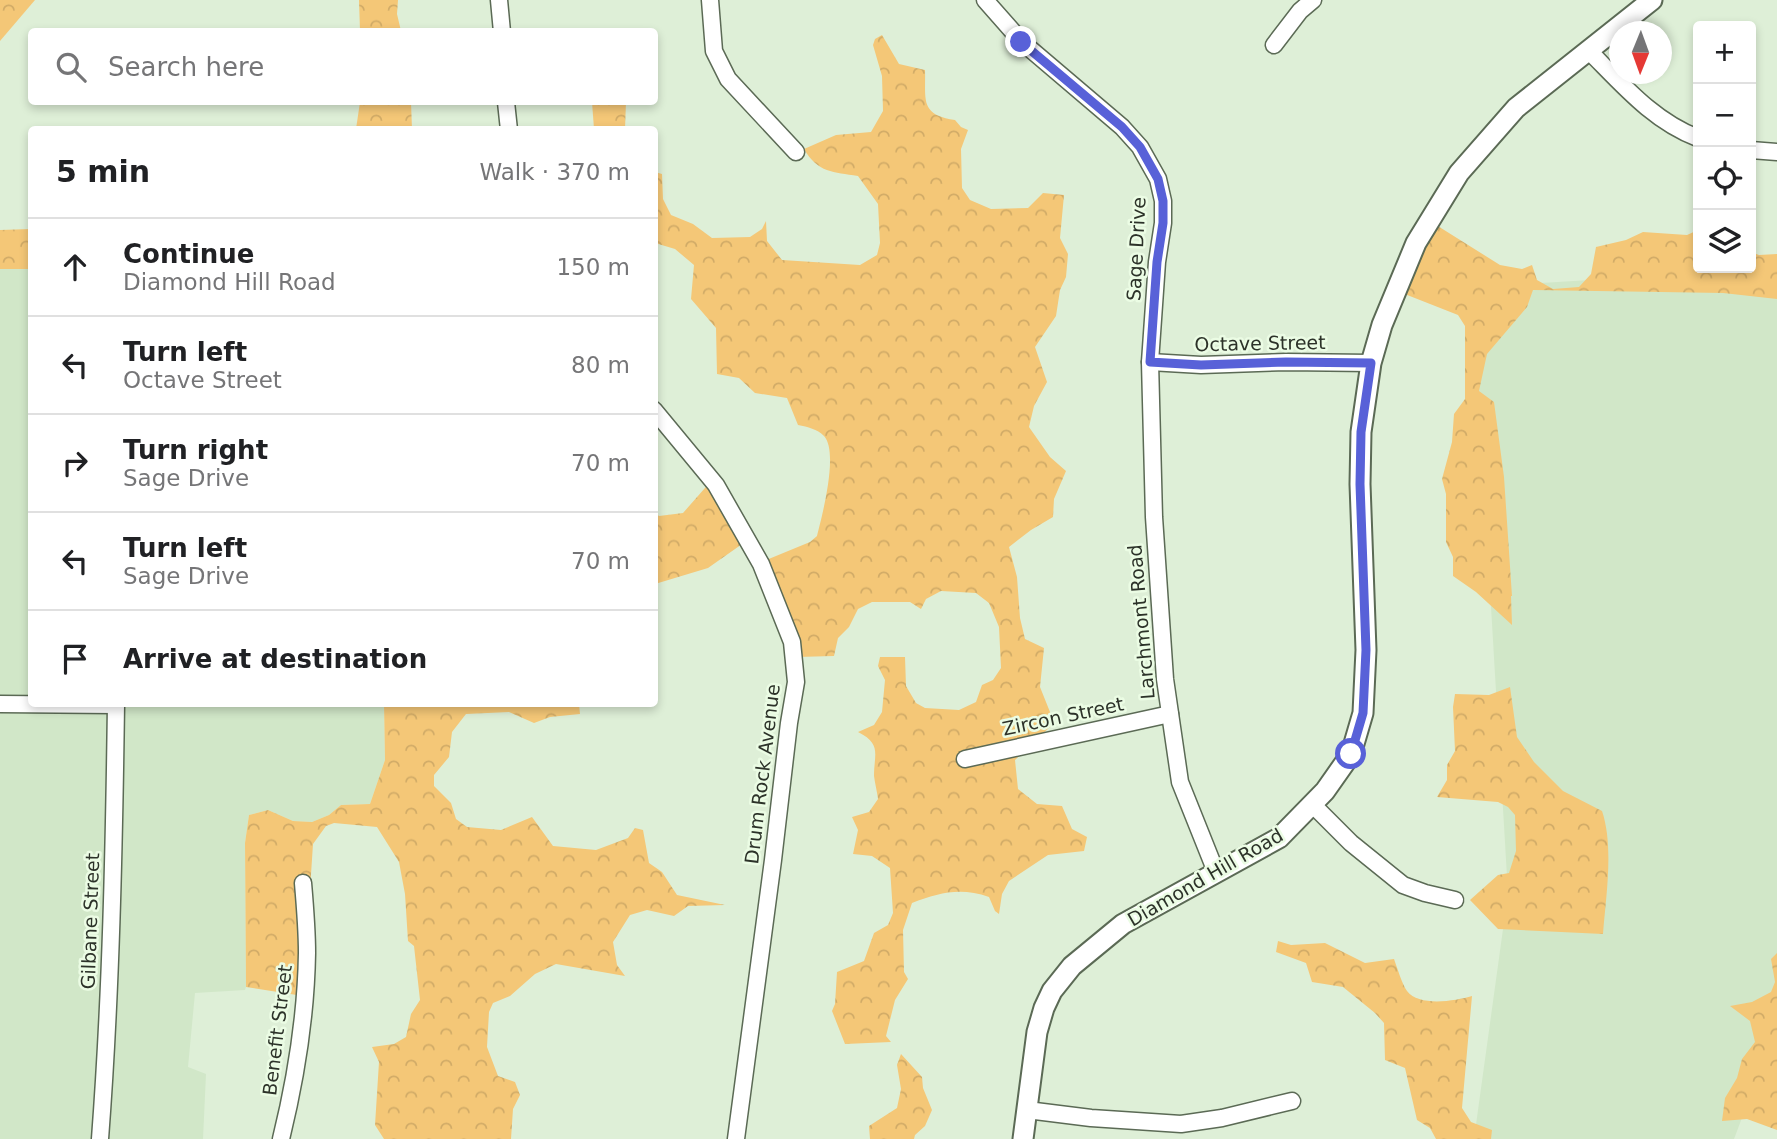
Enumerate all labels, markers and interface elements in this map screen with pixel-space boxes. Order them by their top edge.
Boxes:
north arrow [1609,21,1672,84]
map controls [1693,21,1756,273]
button: + [1693,21,1756,84]
route end [1005,26,1036,57]
search box [28,28,658,105]
icon: search [52,48,90,86]
text: Search here [108,52,264,82]
button: − [1693,84,1756,147]
button: locate [1693,147,1756,210]
text: 5 min [56,154,150,189]
text: Walk · 370 m [479,159,630,185]
street label: Sage Drive [1122,196,1150,302]
button: layers [1693,210,1756,273]
text: Continue [123,239,254,269]
icon: ahead [56,248,94,286]
text: 150 m [556,254,630,280]
text: Diamond Hill Road [123,269,336,295]
street label: Octave Street [1194,331,1326,355]
text: Turn left [123,337,247,367]
icon: left [56,346,94,384]
text: 80 m [571,352,630,378]
text: Octave Street [123,367,282,393]
text: Turn right [123,435,268,465]
icon: right [56,444,94,482]
text: 70 m [571,450,630,476]
text: Sage Drive [123,465,249,491]
text: Turn left [123,533,247,563]
icon: left [56,542,94,580]
street label: Larchmont Road [1123,544,1159,700]
text: 70 m [571,548,630,574]
text: Sage Drive [123,563,249,589]
icon: arrive [56,640,94,678]
text: Arrive at destination [123,644,427,674]
street label: Drum Rock Avenue [740,683,784,865]
street label: Zircon Street [1000,692,1126,740]
route start [1335,738,1366,769]
street label: Diamond Hill Road [1123,824,1287,930]
street label: Gilbane Street [77,852,103,990]
street label: Benefit Street [258,963,296,1097]

